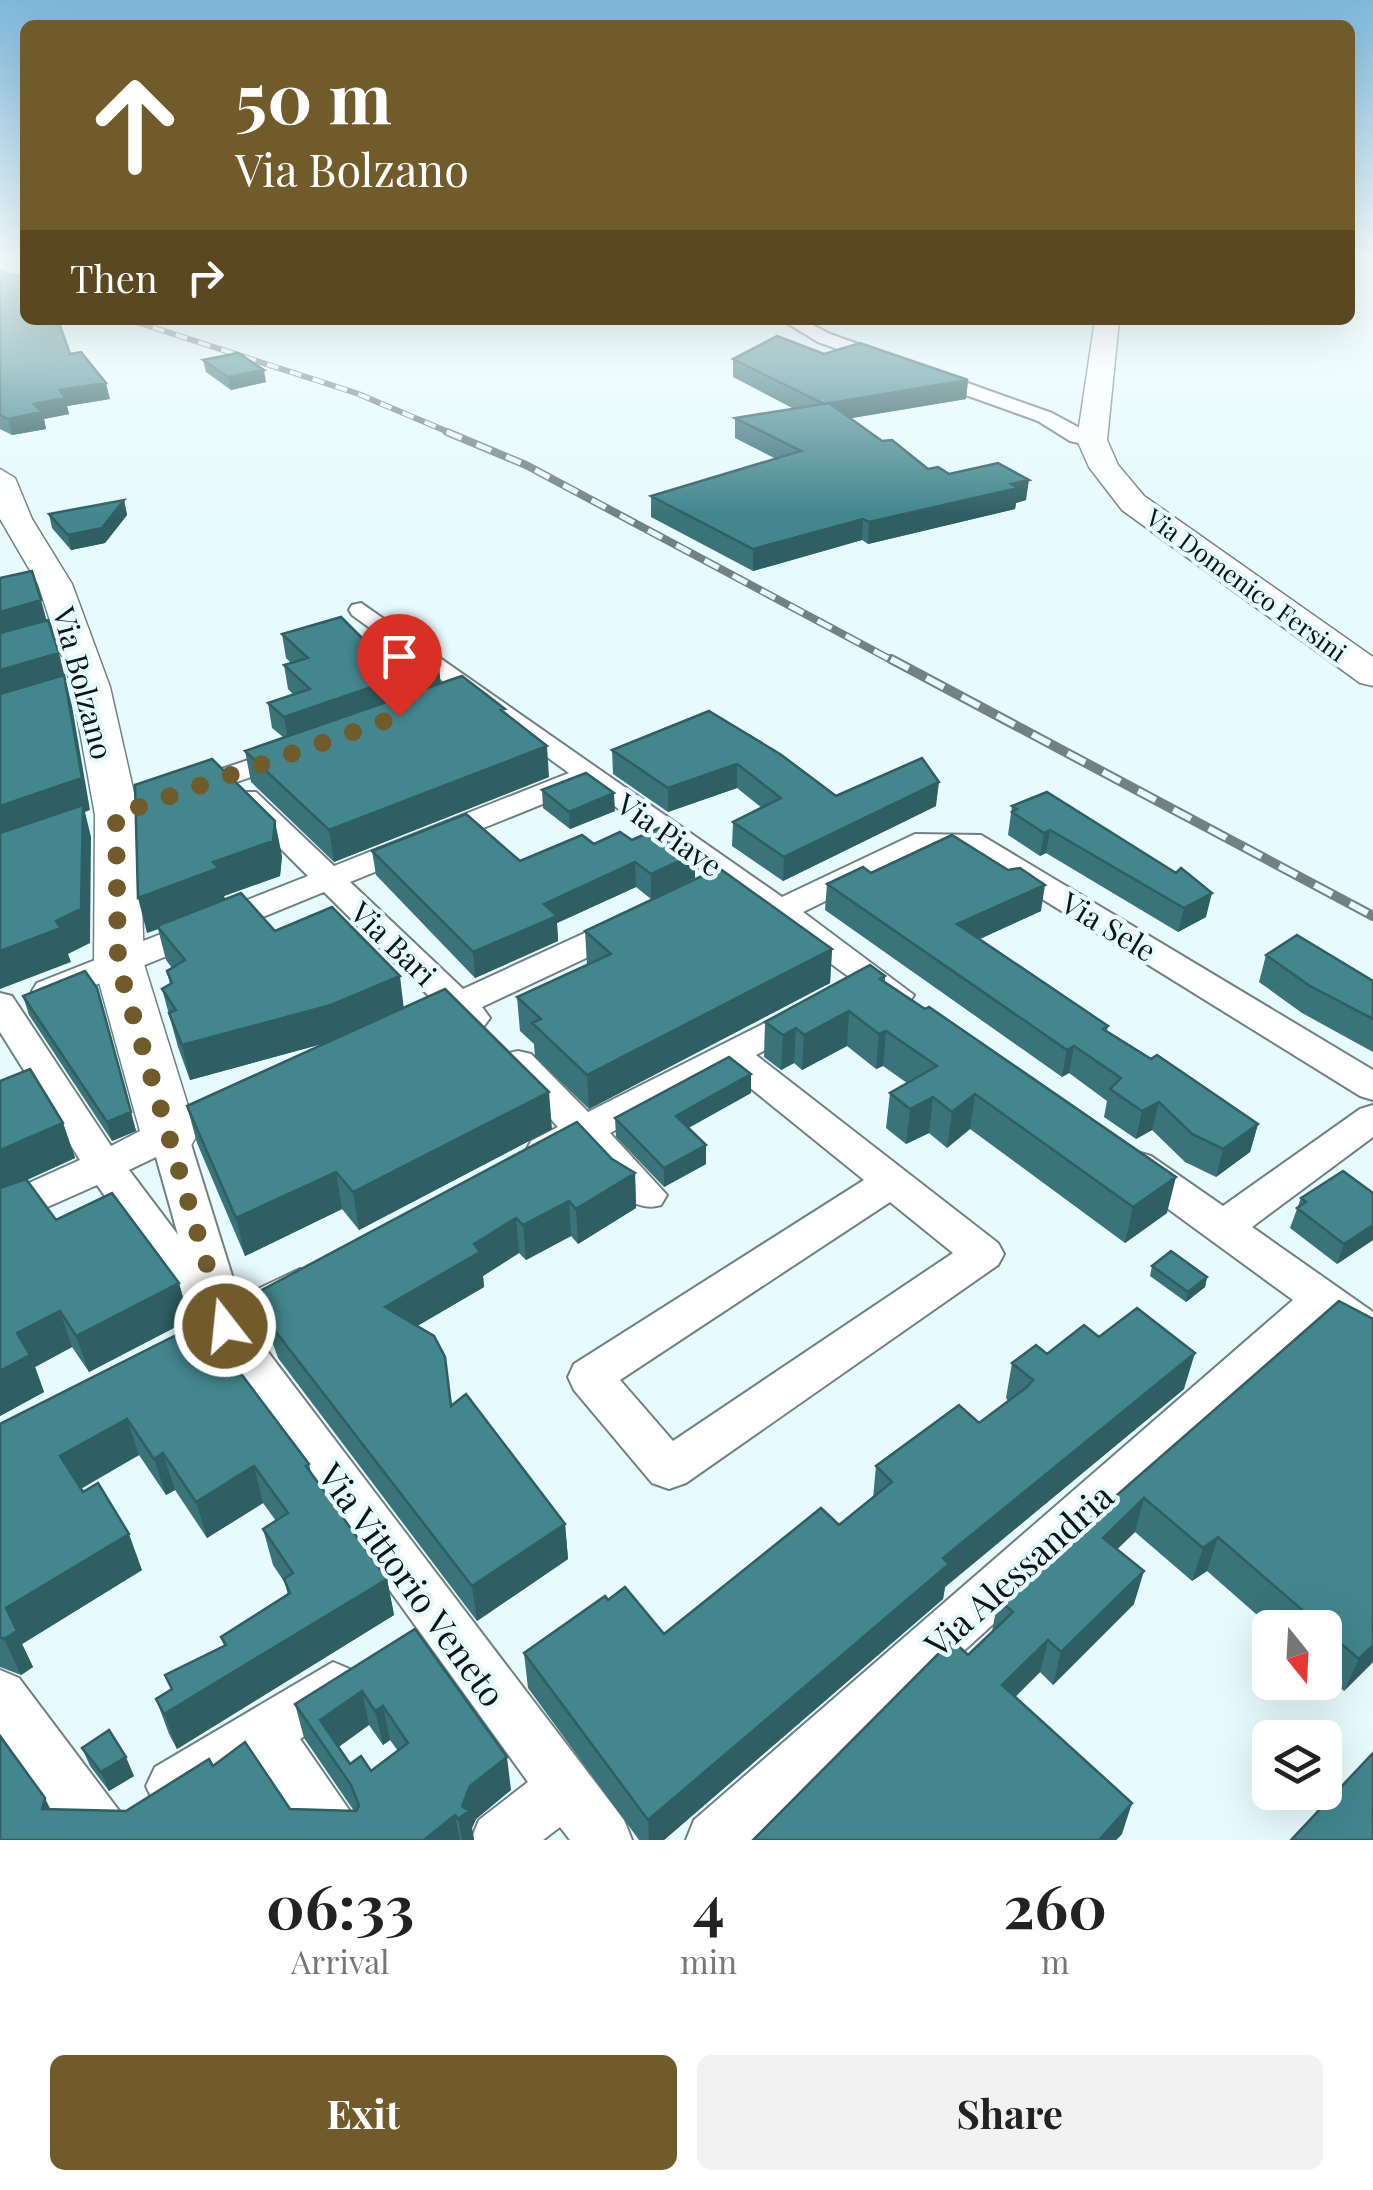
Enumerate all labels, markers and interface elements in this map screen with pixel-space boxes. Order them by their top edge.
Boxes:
text: 50 m [235,48,392,142]
icon: ahead [70,60,200,190]
text: Via Bolzano [235,138,469,198]
icon: right [178,250,233,305]
text: Then [70,252,158,303]
street label: Via Domenico Fersini [1139,500,1354,668]
street label: Via Bolzano [44,602,123,763]
pin [357,614,442,717]
icon: arrive [372,629,427,684]
street label: Via Piave [609,783,730,885]
street label: Via Sele [1053,882,1164,970]
street label: Via Bari [342,892,446,994]
position arrow [173,1274,277,1378]
street label: Via Vittorio Veneto [308,1452,517,1715]
street label: Via Alessandria [913,1471,1123,1667]
north arrow [1252,1610,1342,1700]
map controls [1252,1610,1342,1810]
button: layers [1252,1720,1342,1810]
text: 06:33 [266,1864,414,1944]
text: 4 [693,1864,725,1944]
text: 260 [1003,1864,1107,1944]
text: Arrival [291,1939,389,1982]
text: min [680,1939,737,1982]
text: m [1041,1939,1069,1982]
button: Exit [50,2055,677,2170]
button: Share [697,2055,1323,2170]

